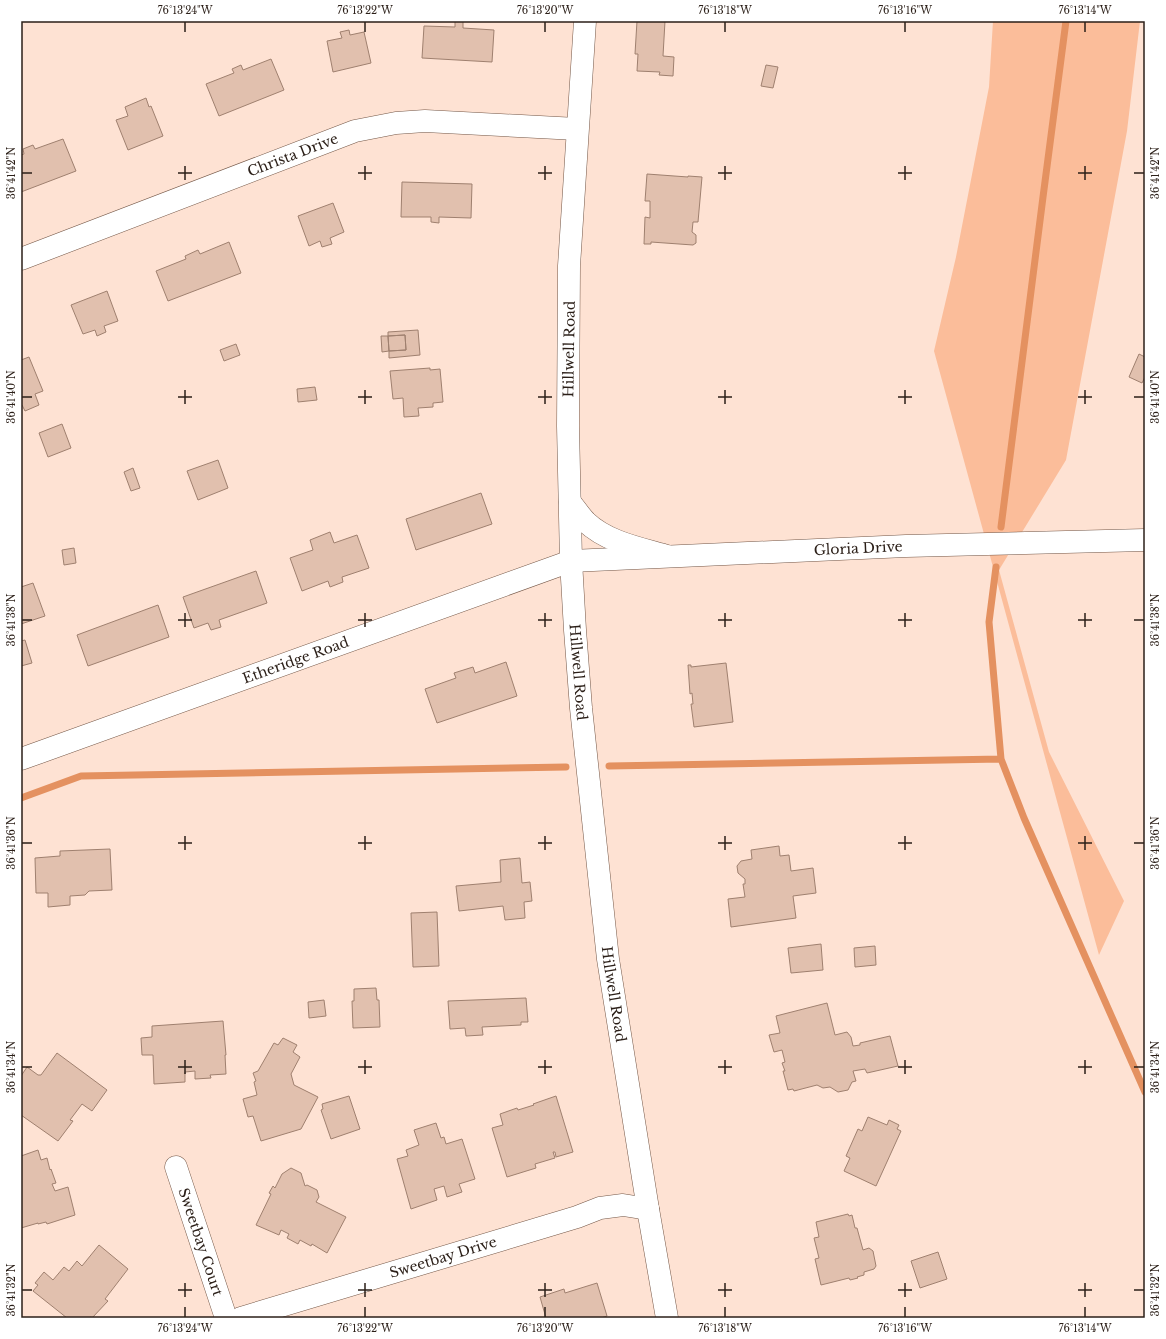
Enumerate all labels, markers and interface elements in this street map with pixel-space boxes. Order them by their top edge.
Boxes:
text: 76°13'24"W [158,4,213,17]
text: 76°13'22"W [337,4,393,17]
text: 76°13'20"W [517,4,573,17]
text: 76°13'18"W [698,4,752,17]
text: 76°13'16"W [878,4,932,17]
text: 76°13'14"W [1058,4,1112,17]
street label: Christa Drive [245,129,341,180]
text: 36°41'42"N [5,147,18,199]
text: 36°41'42"N [1149,147,1162,199]
street label: Hillwell Road [559,300,579,398]
text: 36°41'40"N [5,370,18,424]
text: 36°41'40"N [1149,370,1162,424]
street label: Gloria Drive [813,537,903,559]
text: 36°41'38"N [5,593,18,647]
text: 36°41'38"N [1149,593,1162,647]
street label: Hillwell Road [566,623,591,722]
street label: Etheridge Road [240,633,352,687]
text: 36°41'36"N [5,816,18,870]
text: 36°41'36"N [1149,816,1162,870]
street label: Hillwell Road [598,945,630,1044]
text: 36°41'34"N [5,1041,18,1093]
text: 36°41'34"N [1149,1041,1162,1093]
street label: Sweetbay Court [175,1186,227,1299]
street label: Sweetbay Drive [387,1233,499,1282]
text: 36°41'32"N [5,1263,18,1317]
text: 36°41'32"N [1149,1263,1162,1317]
text: 76°13'24"W [158,1322,213,1335]
text: 76°13'22"W [337,1322,393,1335]
text: 76°13'20"W [517,1322,573,1335]
text: 76°13'18"W [698,1322,752,1335]
text: 76°13'16"W [878,1322,932,1335]
text: 76°13'14"W [1058,1322,1112,1335]

